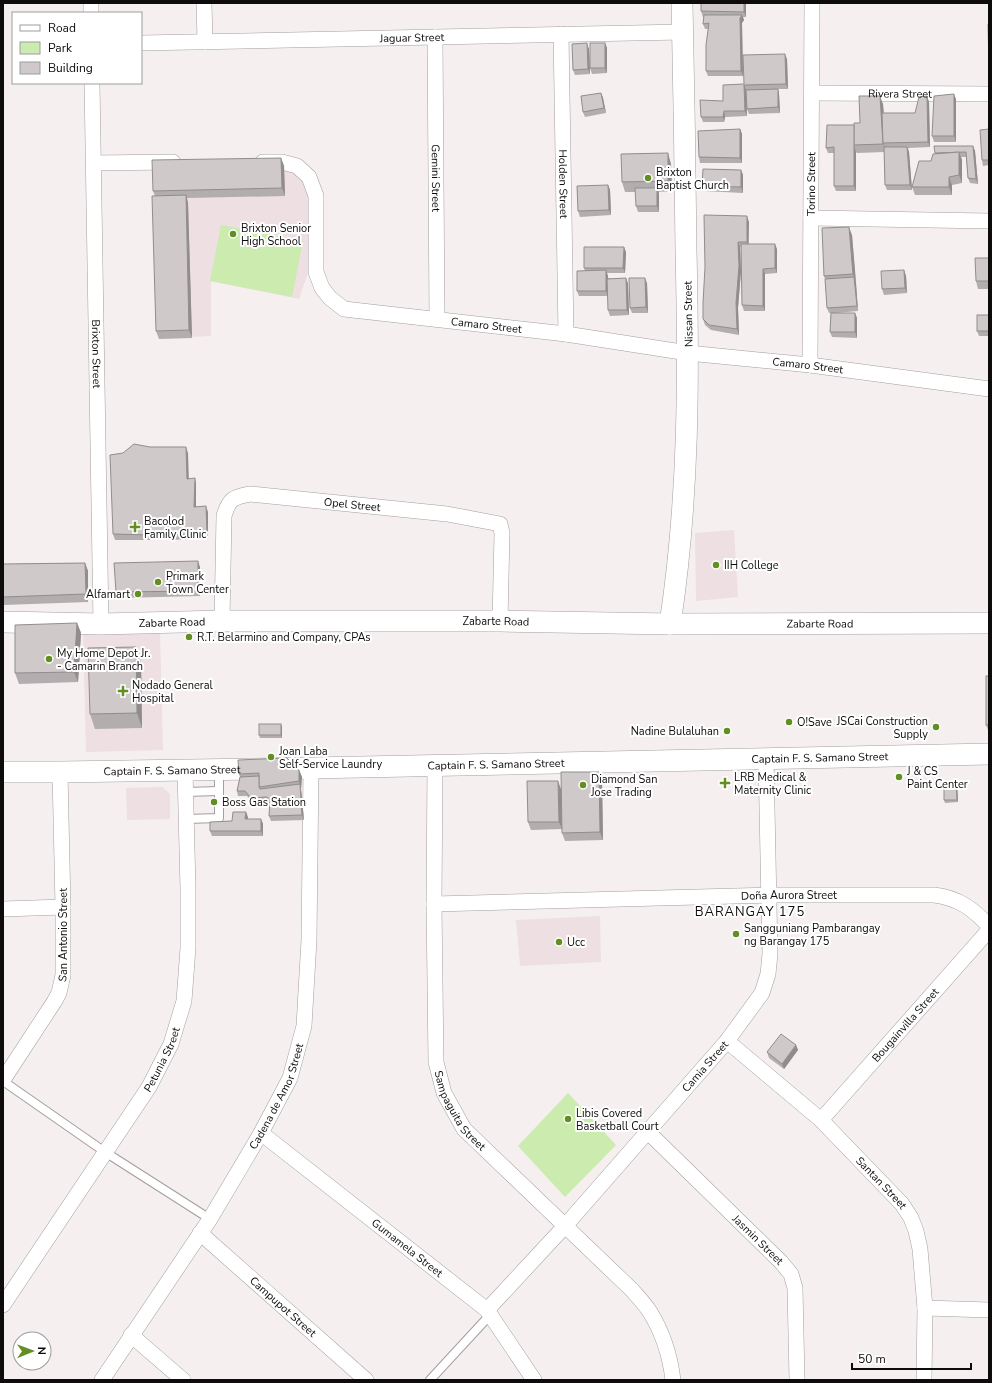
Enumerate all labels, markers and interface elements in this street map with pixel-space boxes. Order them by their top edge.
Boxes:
legend [12,12,142,84]
text: Road [48,20,76,36]
street label: Jaguar Street [378,30,445,46]
text: Park [48,40,73,56]
text: Building [48,60,93,76]
street label: Rivera Street [868,86,932,102]
street label: Gemini Street [428,144,443,212]
street label: Holden Street [555,149,571,219]
street label: Torino Street [804,152,819,216]
place label: Brixton Baptist Church [656,165,729,193]
marker: Brixton Baptist Church [643,173,653,183]
place label: Brixton Senior High School [241,221,311,249]
marker: Brixton Senior High School [228,229,238,239]
street label: Nissan Street [680,281,697,347]
street label: Camaro Street [450,314,523,337]
street label: Brixton Street [88,319,104,389]
street label: Camaro Street [772,354,844,377]
street label: Opel Street [323,495,381,515]
place label: Bacolod Family Clinic [144,514,206,542]
marker: Bacolod Family Clinic [129,521,141,533]
place label: IIH College [724,558,779,573]
marker: IIH College [711,560,721,570]
place label: Primark Town Center [166,569,229,597]
marker: Primark Town Center [153,577,163,587]
place label: Alfamart [86,587,130,602]
marker: Alfamart [133,589,143,599]
street label: Zabarte Road [138,614,206,631]
street label: Zabarte Road [463,614,529,630]
street label: Zabarte Road [786,616,853,632]
place label: R.T. Belarmino and Company, CPAs [197,630,371,645]
marker: R.T. Belarmino and Company, CPAs [184,632,194,642]
place label: My Home Depot Jr. - Camarin Branch [57,646,150,674]
marker: My Home Depot Jr. - Camarin Branch [44,654,54,664]
place label: Nodado General Hospital [132,678,214,706]
marker: Nodado General Hospital [117,685,129,697]
place label: JSCai Construction Supply [836,714,928,742]
place label: O!Save [797,715,832,730]
marker: O!Save [784,717,794,727]
marker: JSCai Construction Supply [931,722,941,732]
place label: Nadine Bulaluhan [631,724,719,739]
marker: Nadine Bulaluhan [722,726,732,736]
place label: Joan Laba Self-Service Laundry [278,744,382,772]
street label: Captain F. S. Samano Street [751,749,889,767]
marker: Joan Laba Self-Service Laundry [266,752,276,762]
street label: Captain F. S. Samano Street [427,756,565,774]
street label: Captain F. S. Samano Street [103,762,241,779]
place label: J & CS Paint Center [906,764,968,792]
place label: LRB Medical & Maternity Clinic [734,770,811,798]
place label: Diamond San Jose Trading [590,772,657,800]
marker: J & CS Paint Center [894,772,904,782]
marker: LRB Medical & Maternity Clinic [719,777,731,789]
marker: Diamond San Jose Trading [578,780,588,790]
place label: Boss Gas Station [222,795,306,810]
marker: Boss Gas Station [209,797,219,807]
street label: San Antonio Street [55,888,71,983]
street label: Doña Aurora Street [741,888,837,904]
district label: BARANGAY 175 [695,903,805,921]
place label: Sangguniang Pambarangay ng Barangay 175 [744,921,880,949]
marker: Sangguniang Pambarangay ng Barangay 175 [731,929,741,939]
place label: Ucc [567,935,585,950]
marker: Ucc [554,937,564,947]
street label: Bougainvilla Street [869,985,942,1065]
street label: Petunia Street [141,1025,184,1095]
street label: Camia Street [679,1038,732,1095]
street label: Cadena de Amor Street [246,1041,307,1152]
street label: Sampaguita Street [430,1069,489,1154]
place label: Libis Covered Basketball Court [576,1106,659,1134]
marker: Libis Covered Basketball Court [563,1114,573,1124]
street label: Santan Street [852,1154,910,1212]
street label: Jasmin Street [728,1211,787,1268]
street label: Gumamela Street [368,1215,446,1281]
street label: Campupot Street [246,1273,319,1341]
north arrow [12,1331,52,1371]
scale bar [852,1345,971,1371]
text: N [34,1347,49,1355]
text: 50 m [858,1351,886,1367]

